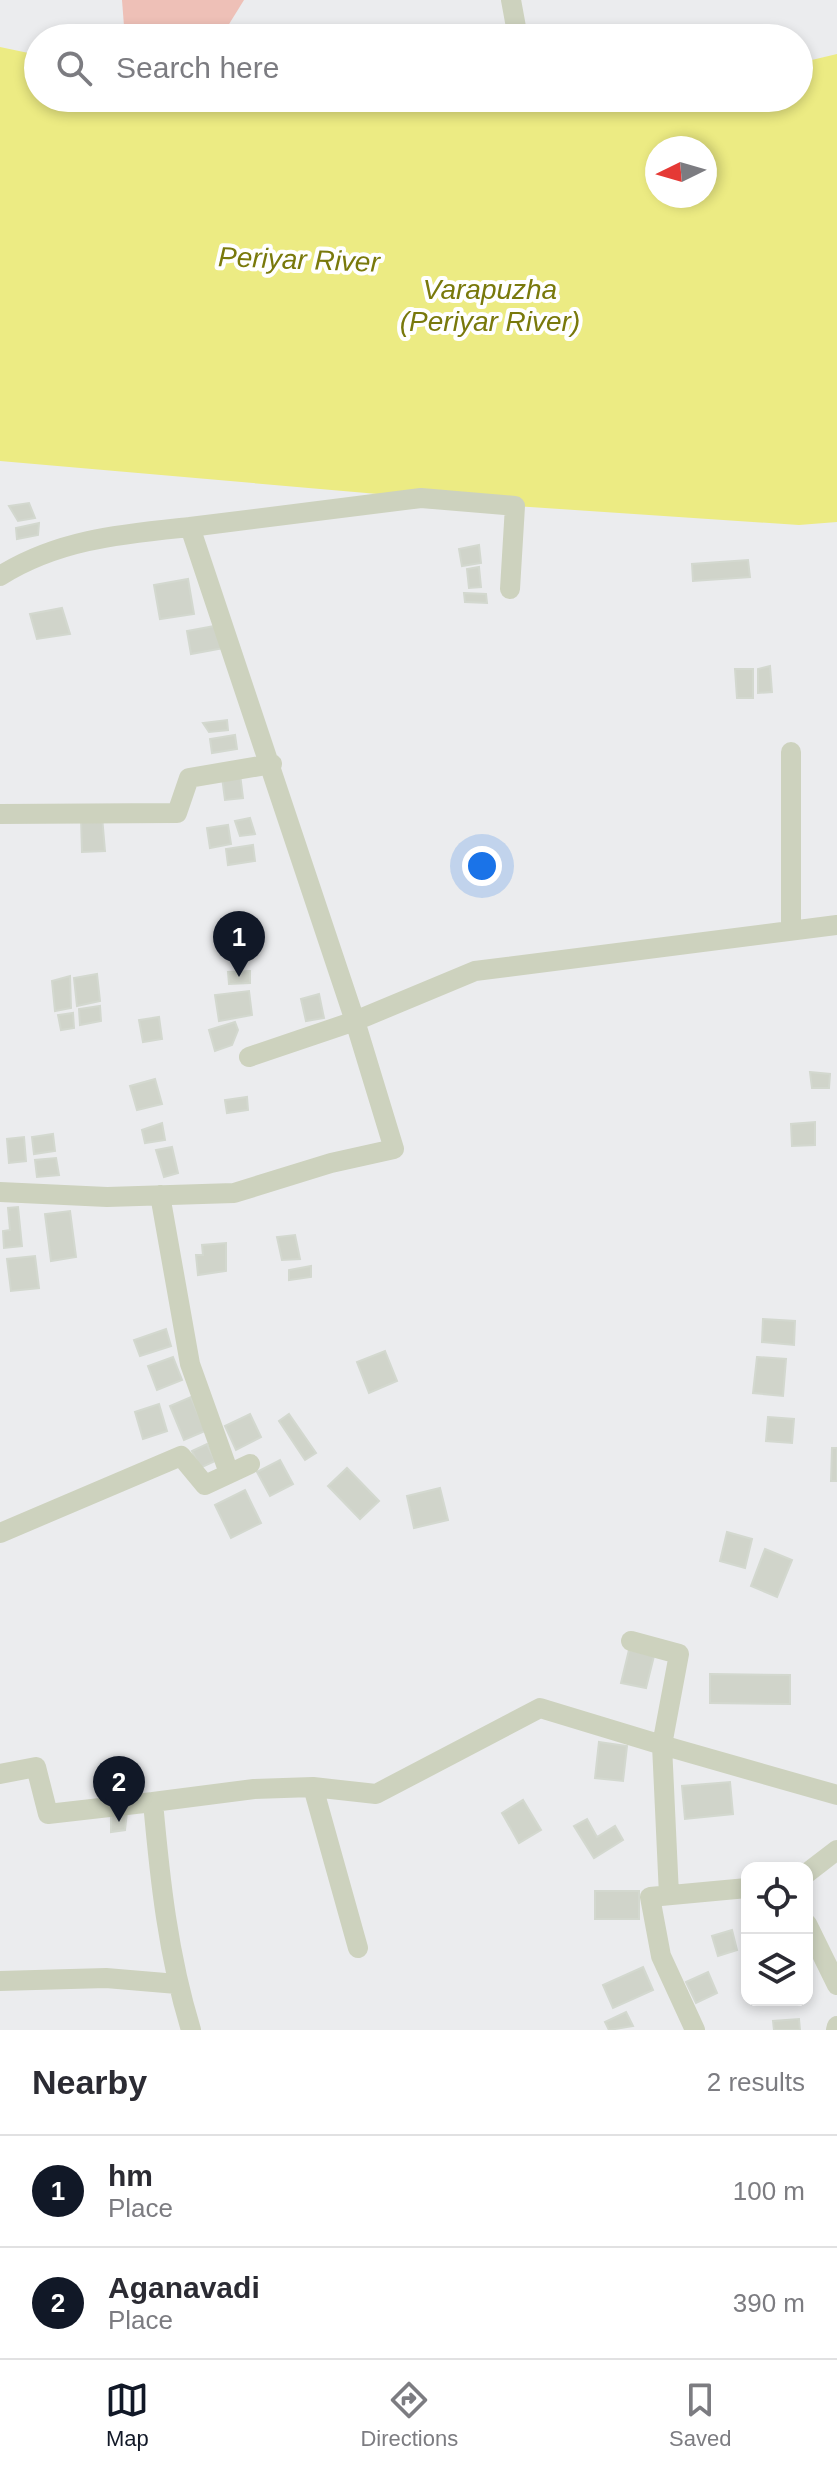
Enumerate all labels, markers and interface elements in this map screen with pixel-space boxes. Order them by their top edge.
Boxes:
search box [24,24,813,112]
icon: search [52,46,96,90]
text: Search here [116,51,279,84]
north arrow [645,136,717,208]
water label: Periyar River [218,241,382,278]
water label: Varapuzha (Periyar River) [400,274,580,337]
your location [462,846,502,886]
pin: 1 [213,911,265,977]
pin: 2 [93,1756,145,1822]
map controls [741,1862,813,2006]
button: locate [741,1862,813,1934]
button: layers [741,1934,813,2006]
text: Nearby [32,2063,147,2101]
text: 2 results [707,2067,805,2097]
text: hm [108,2159,153,2192]
text: 1 [51,2176,65,2206]
text: 100 m [733,2176,805,2206]
text: Place [108,2193,173,2223]
text: Aganavadi [108,2271,260,2304]
text: 2 [51,2288,65,2318]
text: 390 m [733,2288,805,2318]
text: Place [108,2305,173,2335]
tab: Map [105,2378,149,2452]
tab: Directions [360,2378,458,2452]
tab: Saved [669,2378,732,2452]

